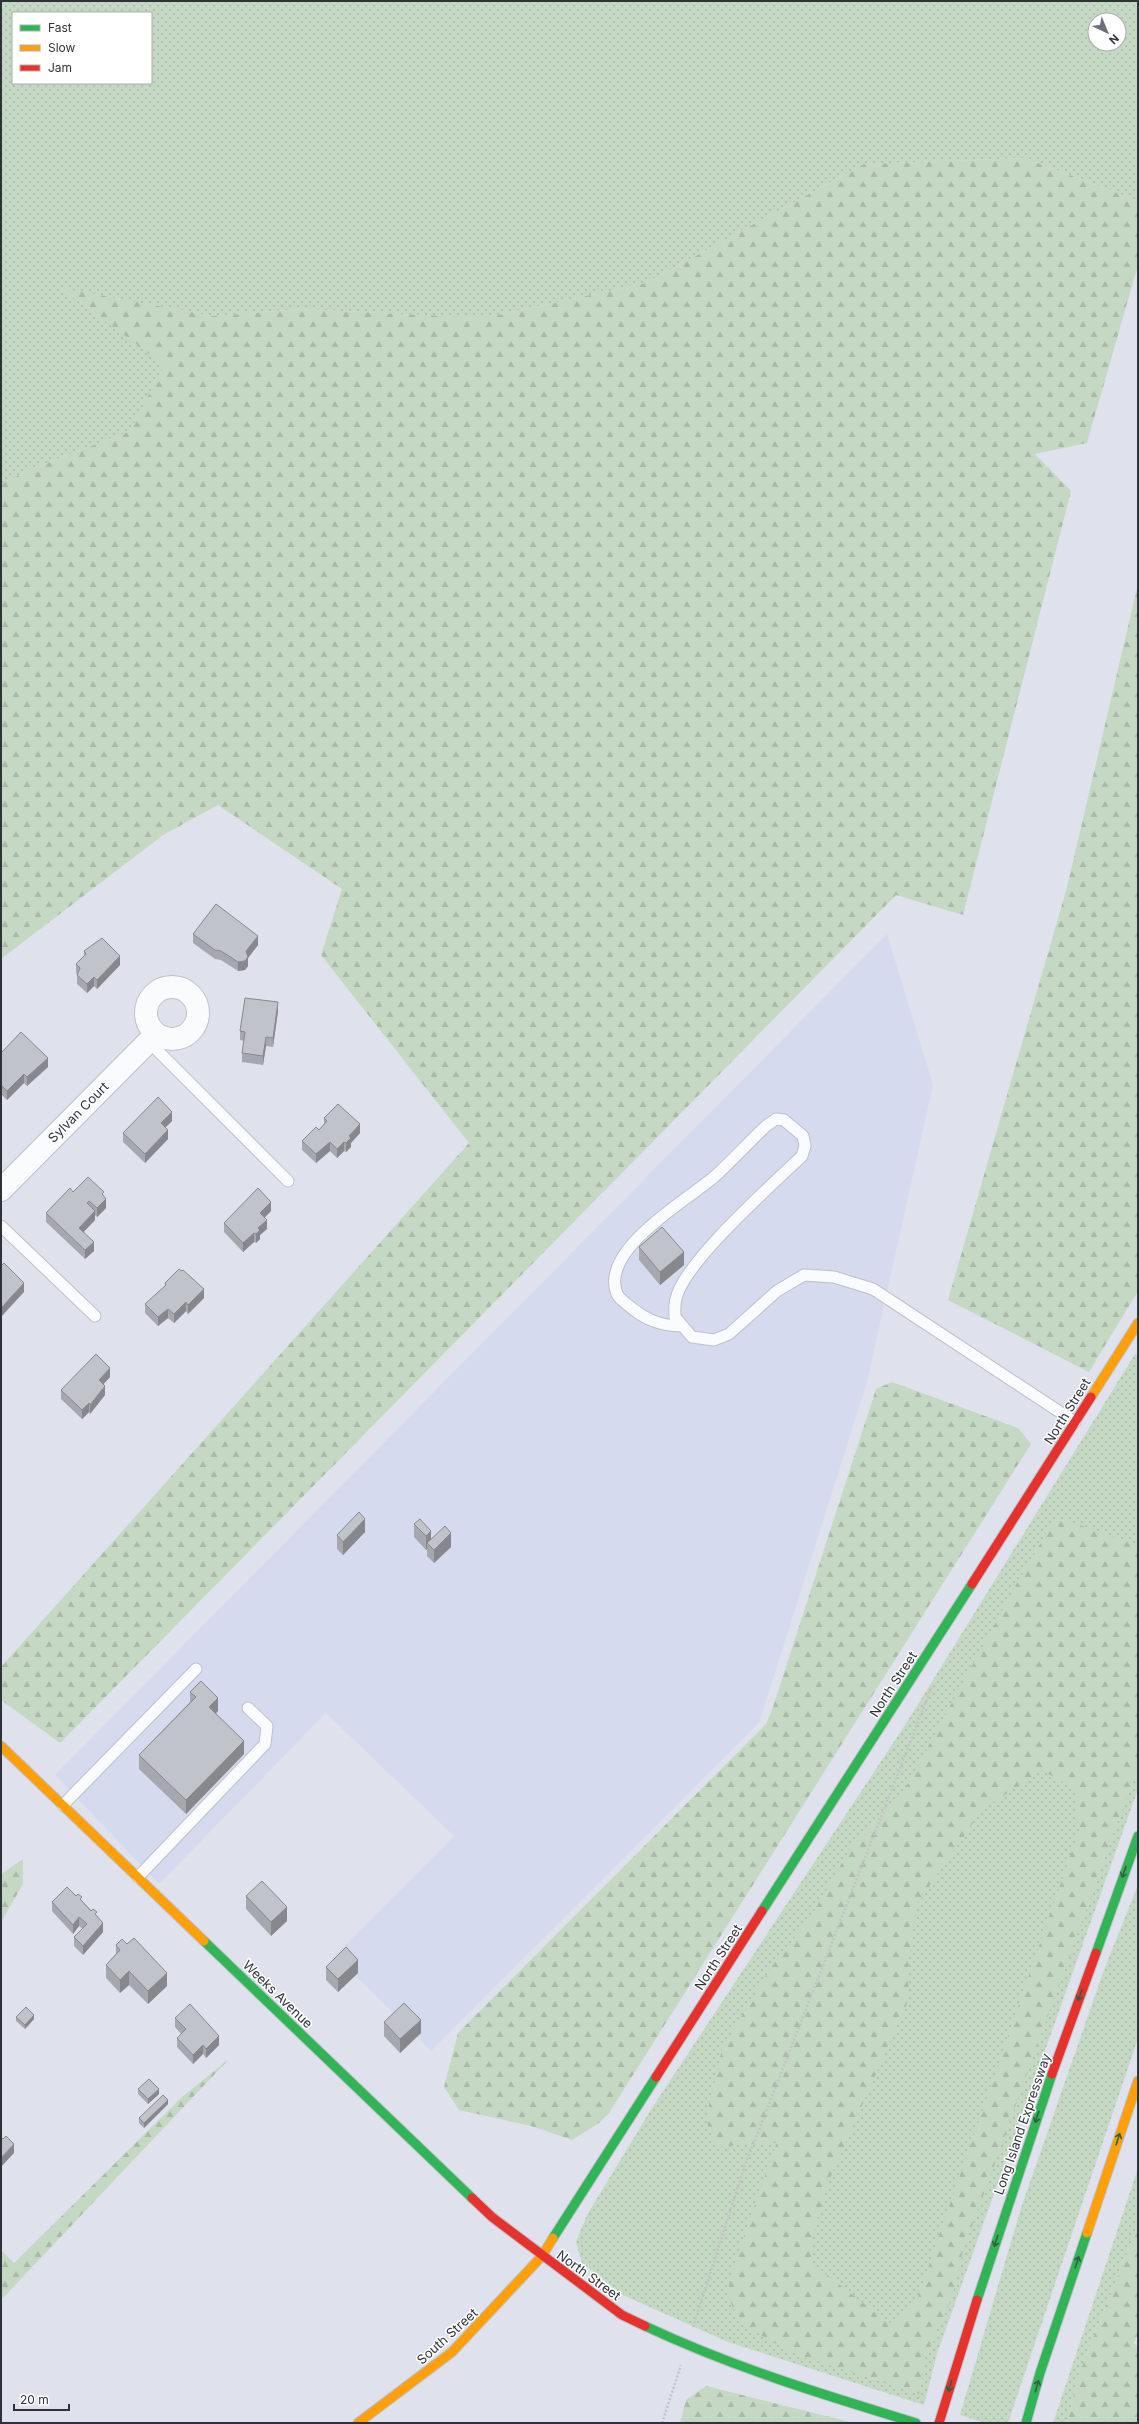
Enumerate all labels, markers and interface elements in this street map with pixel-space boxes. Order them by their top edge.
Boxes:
legend [12,12,152,84]
north arrow [1087,12,1127,52]
text: Fast [48,20,72,35]
text: N [1106,31,1122,47]
text: Slow [48,40,76,55]
text: Jam [48,60,72,75]
street label: Sylvan Court [44,1078,112,1146]
street label: North Street [1040,1375,1094,1447]
street label: North Street [866,1648,920,1720]
one-way arrow [1119,1866,1127,1878]
street label: North Street [691,1921,745,1993]
street label: Weeks Avenue [240,1957,316,2031]
one-way arrow [1076,1988,1083,2001]
street label: Long Island Expressway [990,2051,1054,2197]
one-way arrow [1033,2111,1040,2124]
one-way arrow [1115,2132,1122,2145]
one-way arrow [992,2234,999,2247]
street label: North Street [554,2246,624,2304]
one-way arrow [1074,2256,1081,2269]
street label: South Street [413,2305,481,2367]
one-way arrow [946,2379,953,2392]
one-way arrow [1034,2379,1041,2392]
scale bar [14,2386,69,2412]
text: 20 m [20,2392,49,2407]

